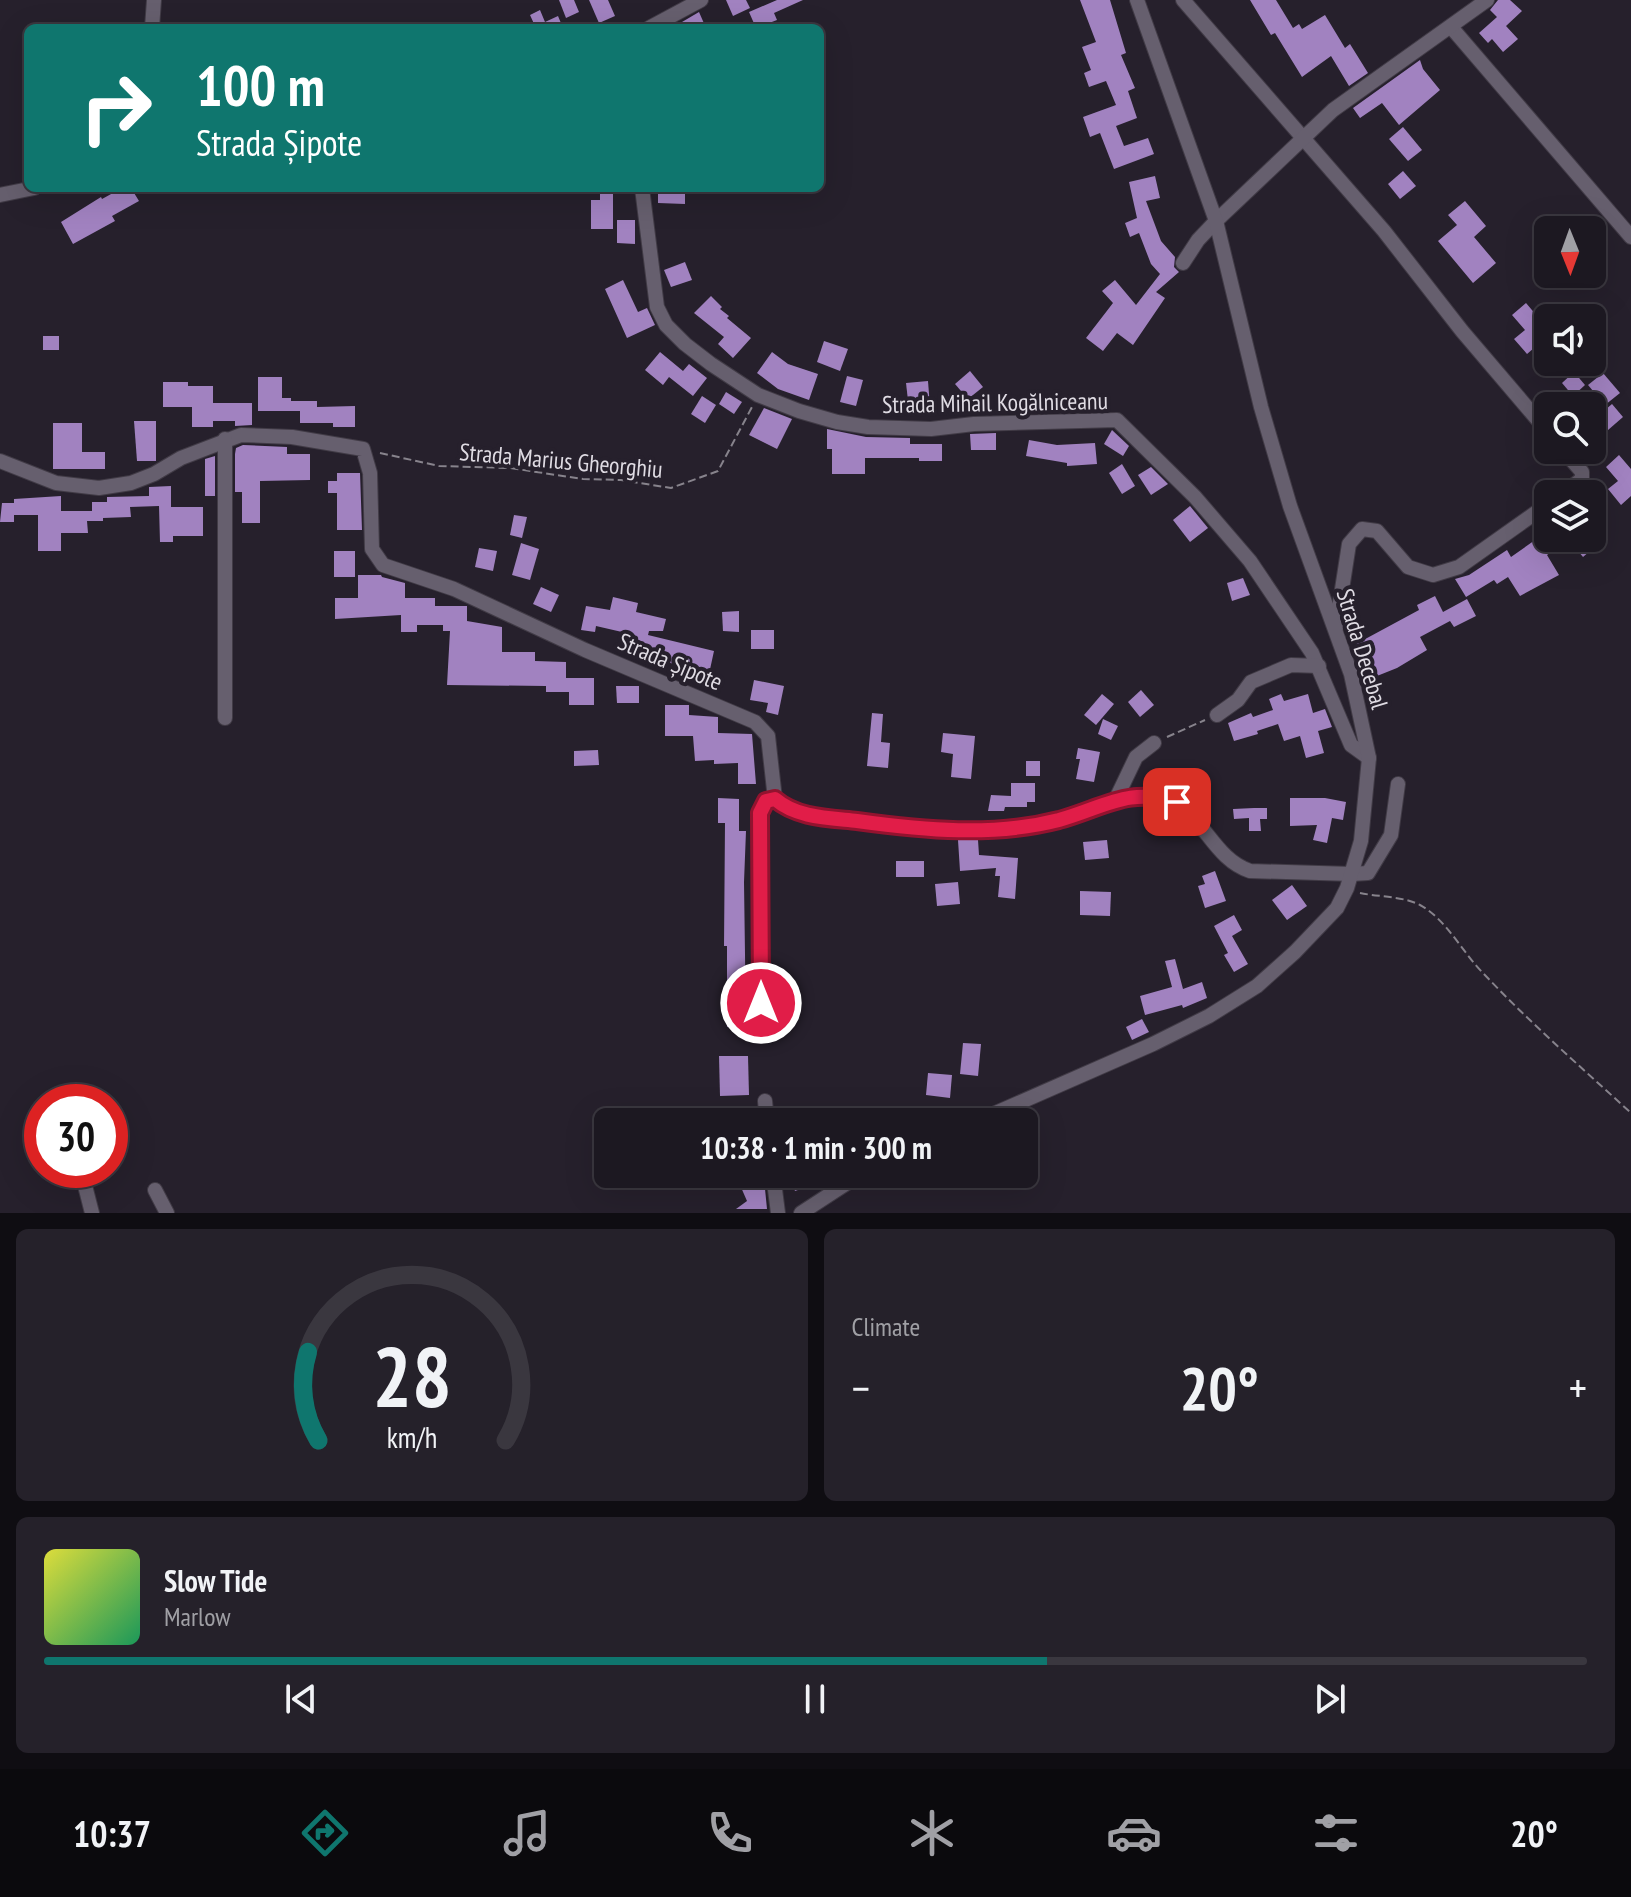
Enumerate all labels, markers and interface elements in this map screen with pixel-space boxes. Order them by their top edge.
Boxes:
text: 100 m [196,49,325,121]
icon: right [64,56,168,160]
text: Strada Șipote [196,119,362,166]
north arrow [1534,216,1606,288]
map controls [1534,216,1606,552]
button: sound [1534,304,1606,376]
street label: Strada Mihail Kogălniceanu [882,385,1108,420]
button: search [1534,392,1606,464]
street label: Strada Marius Gheorghiu [458,436,664,485]
button: layers [1534,480,1606,552]
street label: Strada Decebal [1330,585,1396,713]
street label: Strada Șipote [613,626,727,697]
pin [1143,768,1211,836]
icon: arrive [1155,780,1199,824]
position arrow [719,961,803,1045]
speed limit sign: 30 [24,1084,128,1188]
text: 10:38 · 1 min · 300 m [700,1128,932,1167]
text: Climate [852,1310,920,1343]
text: 28 [372,1322,452,1430]
text: 20° [1180,1349,1259,1427]
text: − [852,1359,870,1416]
text: + [1569,1359,1587,1416]
text: km/h [386,1419,437,1456]
text: Slow Tide [164,1561,267,1600]
text: Marlow [164,1600,230,1633]
icon: previous [279,1677,323,1721]
icon: pause [793,1677,837,1721]
icon: next [1308,1677,1352,1721]
icon: directions [297,1805,353,1861]
icon: music [499,1805,555,1861]
icon: phone [702,1805,758,1861]
icon: climate [904,1805,960,1861]
icon: car [1106,1805,1162,1861]
icon: filters [1308,1805,1364,1861]
text: 10:37 [73,1810,151,1857]
text: 20° [1510,1810,1558,1857]

